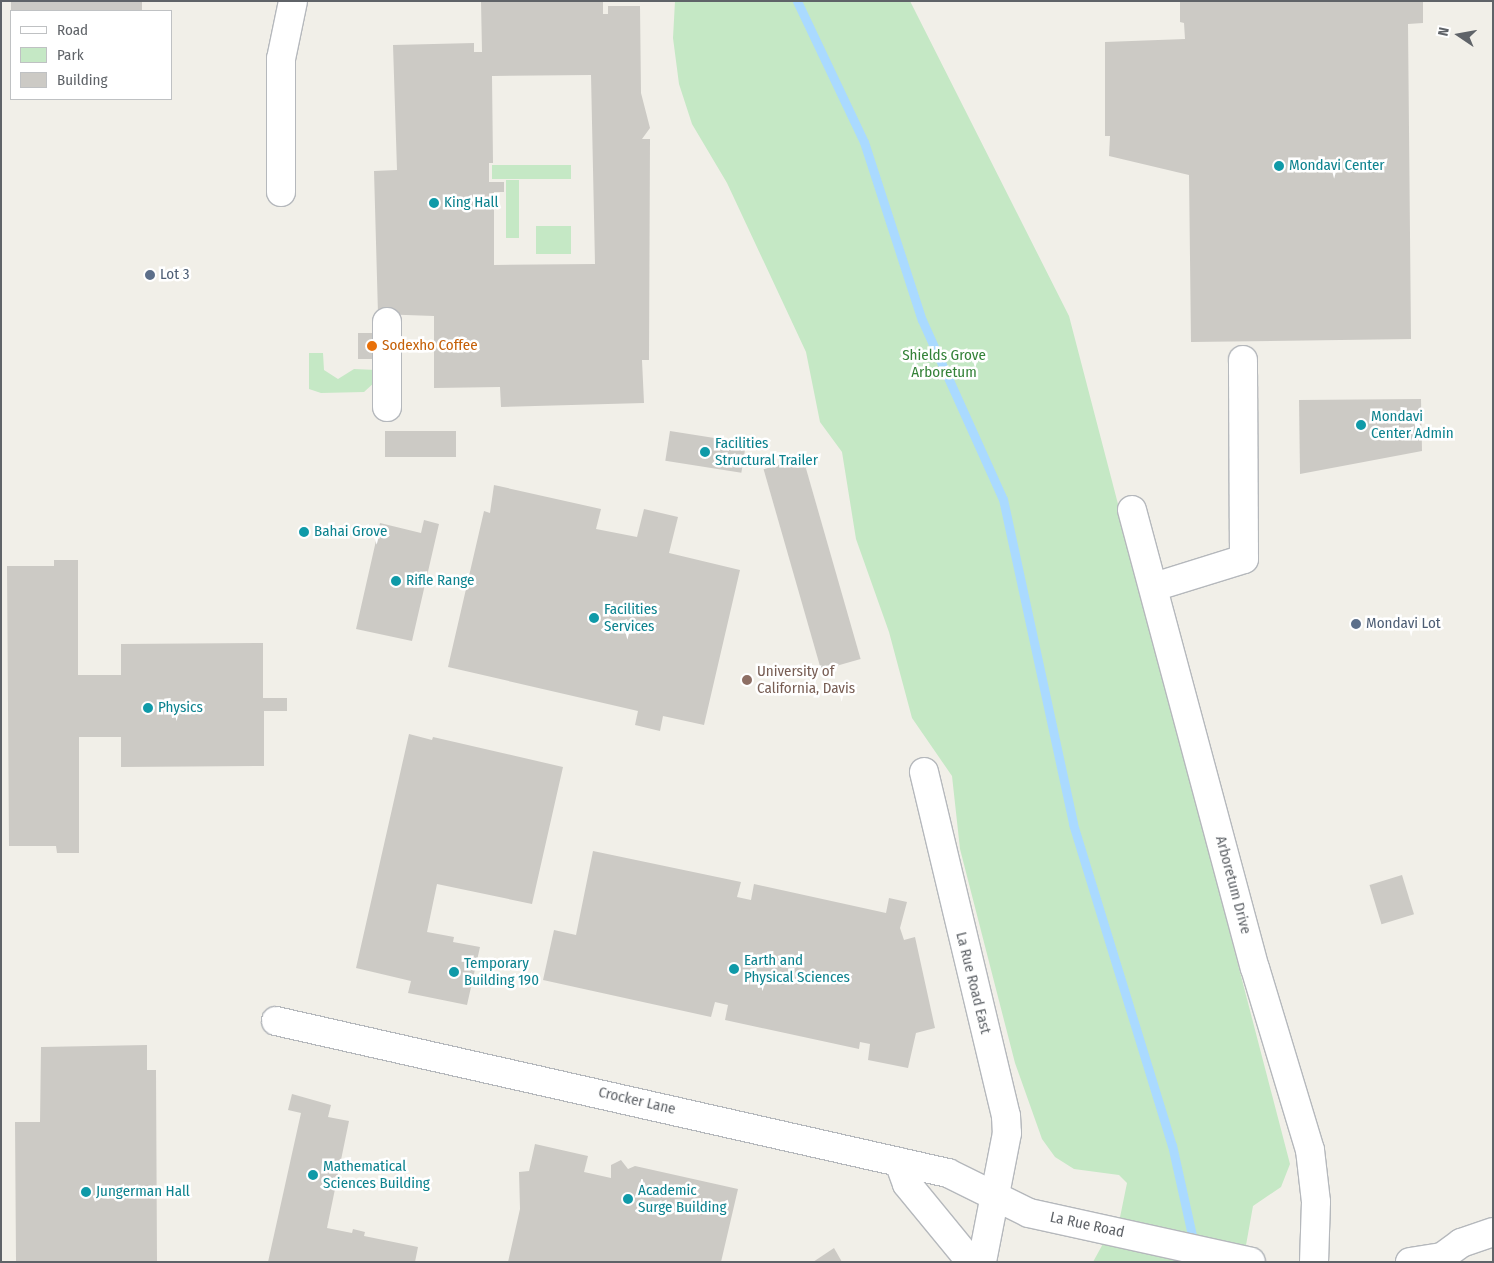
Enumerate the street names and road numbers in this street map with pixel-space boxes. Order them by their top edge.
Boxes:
street label: Arboretum Drive [1211,834,1255,936]
street label: La Rue Road East [952,930,994,1036]
street label: Crocker Lane [597,1083,677,1119]
street label: La Rue Road [1048,1208,1126,1242]

